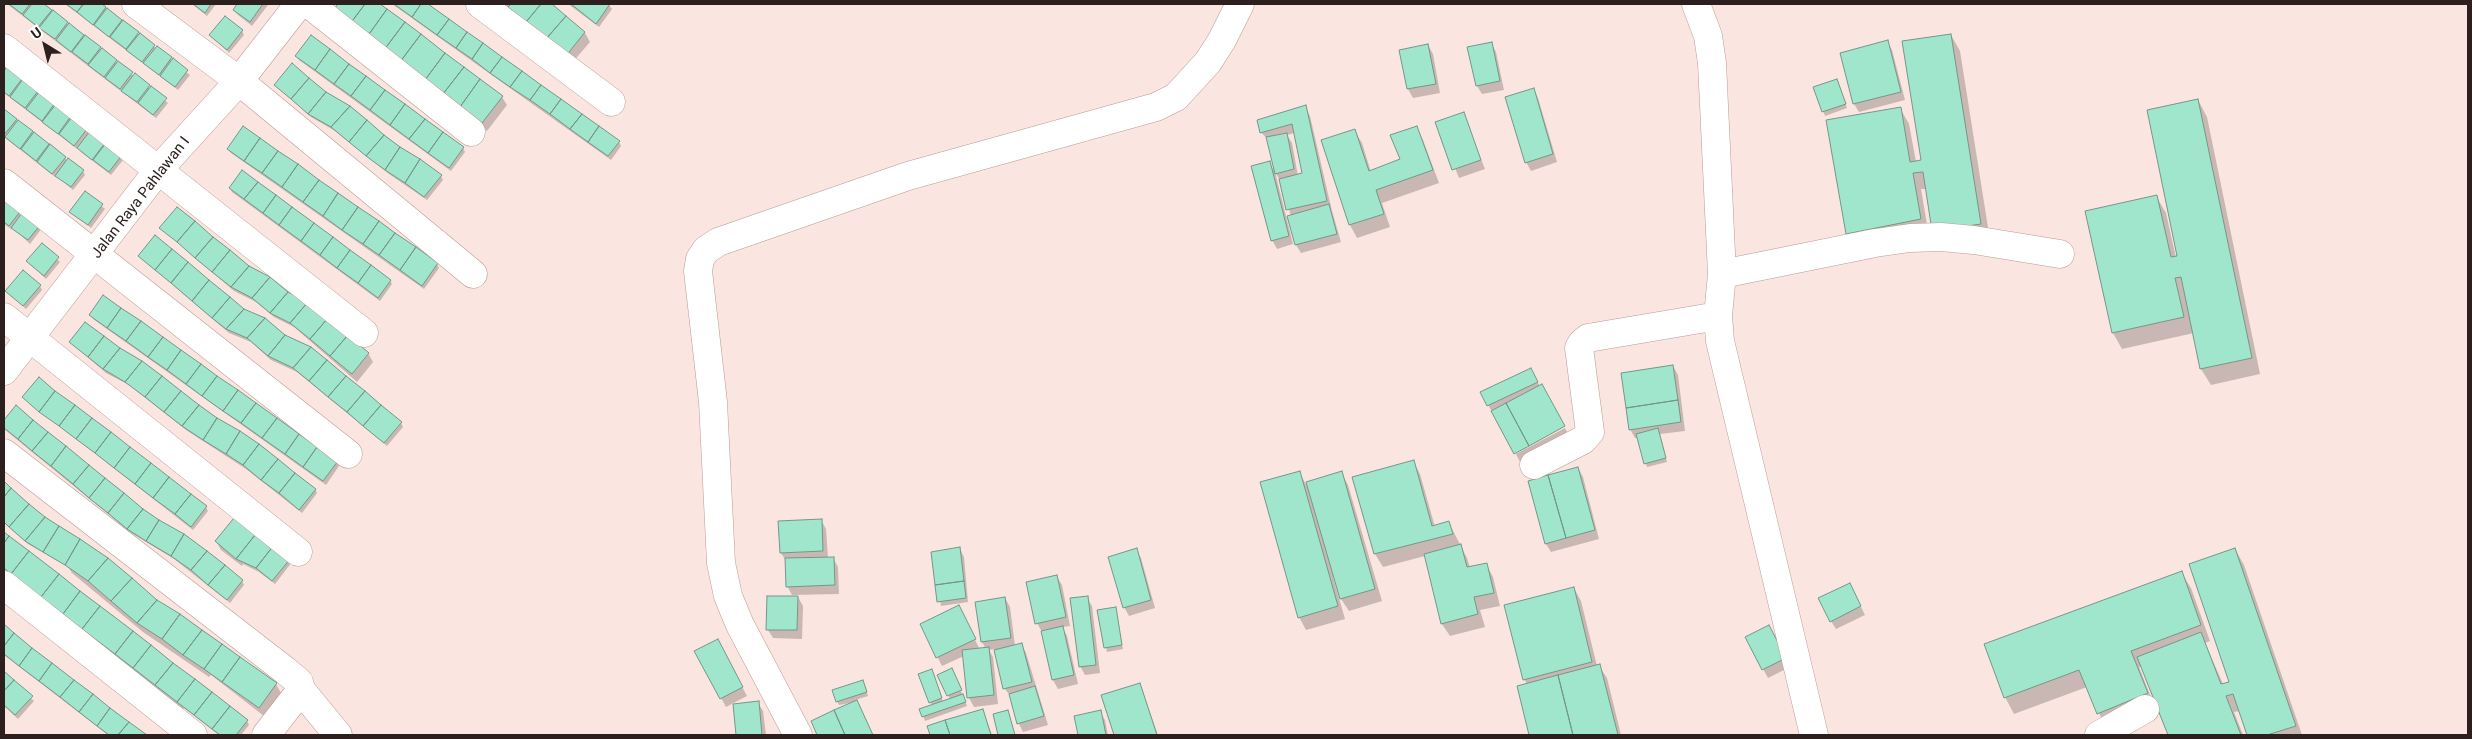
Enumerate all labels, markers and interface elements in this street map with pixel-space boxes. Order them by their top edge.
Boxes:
north arrow [20,20,70,70]
text: U [28,24,45,42]
street label: Jalan Raya Pahlawan I [88,134,194,262]

